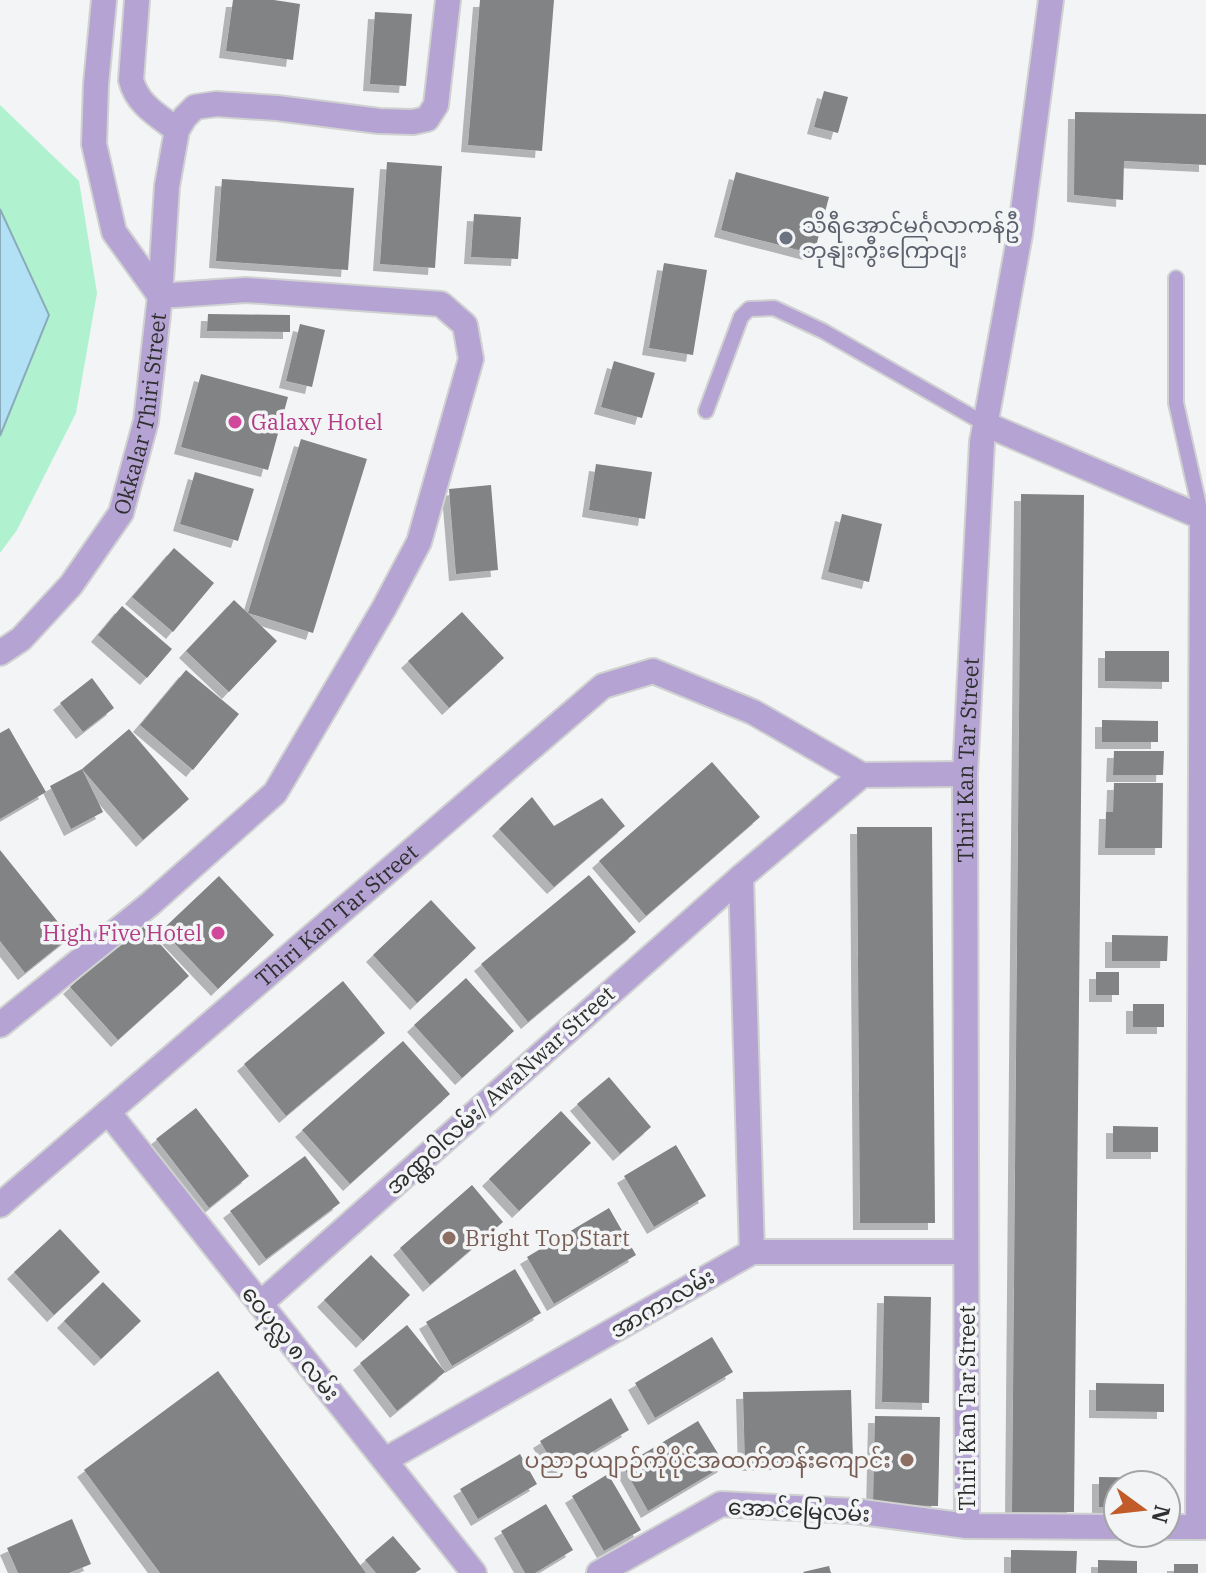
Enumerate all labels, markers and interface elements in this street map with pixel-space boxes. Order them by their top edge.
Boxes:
place label: သိရီအောင်မင်္ဂလာကန်ဦ ဘုနျးကွီးကြောငျး [802,210,1020,269]
marker: သိရီအောင်မင်္ဂလာကန်ဦ ဘုနျးကွီးကြောငျး [777,229,795,247]
street label: Okkalar Thiri Street [106,311,172,518]
place label: Galaxy Hotel [251,407,383,436]
marker: Galaxy Hotel [226,413,244,431]
street label: Thiri Kan Tar Street [950,656,985,863]
street label: Thiri Kan Tar Street [249,837,424,993]
place label: High Five Hotel [42,918,202,947]
marker: High Five Hotel [209,924,227,942]
street label: အဏ္ဏဝါလမ်း/ AwaNwar Street [379,979,623,1203]
place label: Bright Top Start [465,1223,630,1252]
marker: Bright Top Start [440,1229,458,1247]
street label: အာကာလမ်း [604,1261,719,1344]
street label: ဝေပုလ္လ ၈ လမ်း [233,1279,347,1409]
street label: Thiri Kan Tar Street [952,1305,981,1511]
place label: ပညာဥယျာဉ်ကိုပိုင်အထက်တန်းကျောင်း [525,1445,891,1479]
marker: ပညာဥယျာဉ်ကိုပိုင်အထက်တန်းကျောင်း [898,1451,916,1469]
north arrow [1102,1469,1182,1549]
street label: အောင်မြေလမ်း [727,1491,871,1532]
text: N [1146,1502,1178,1526]

